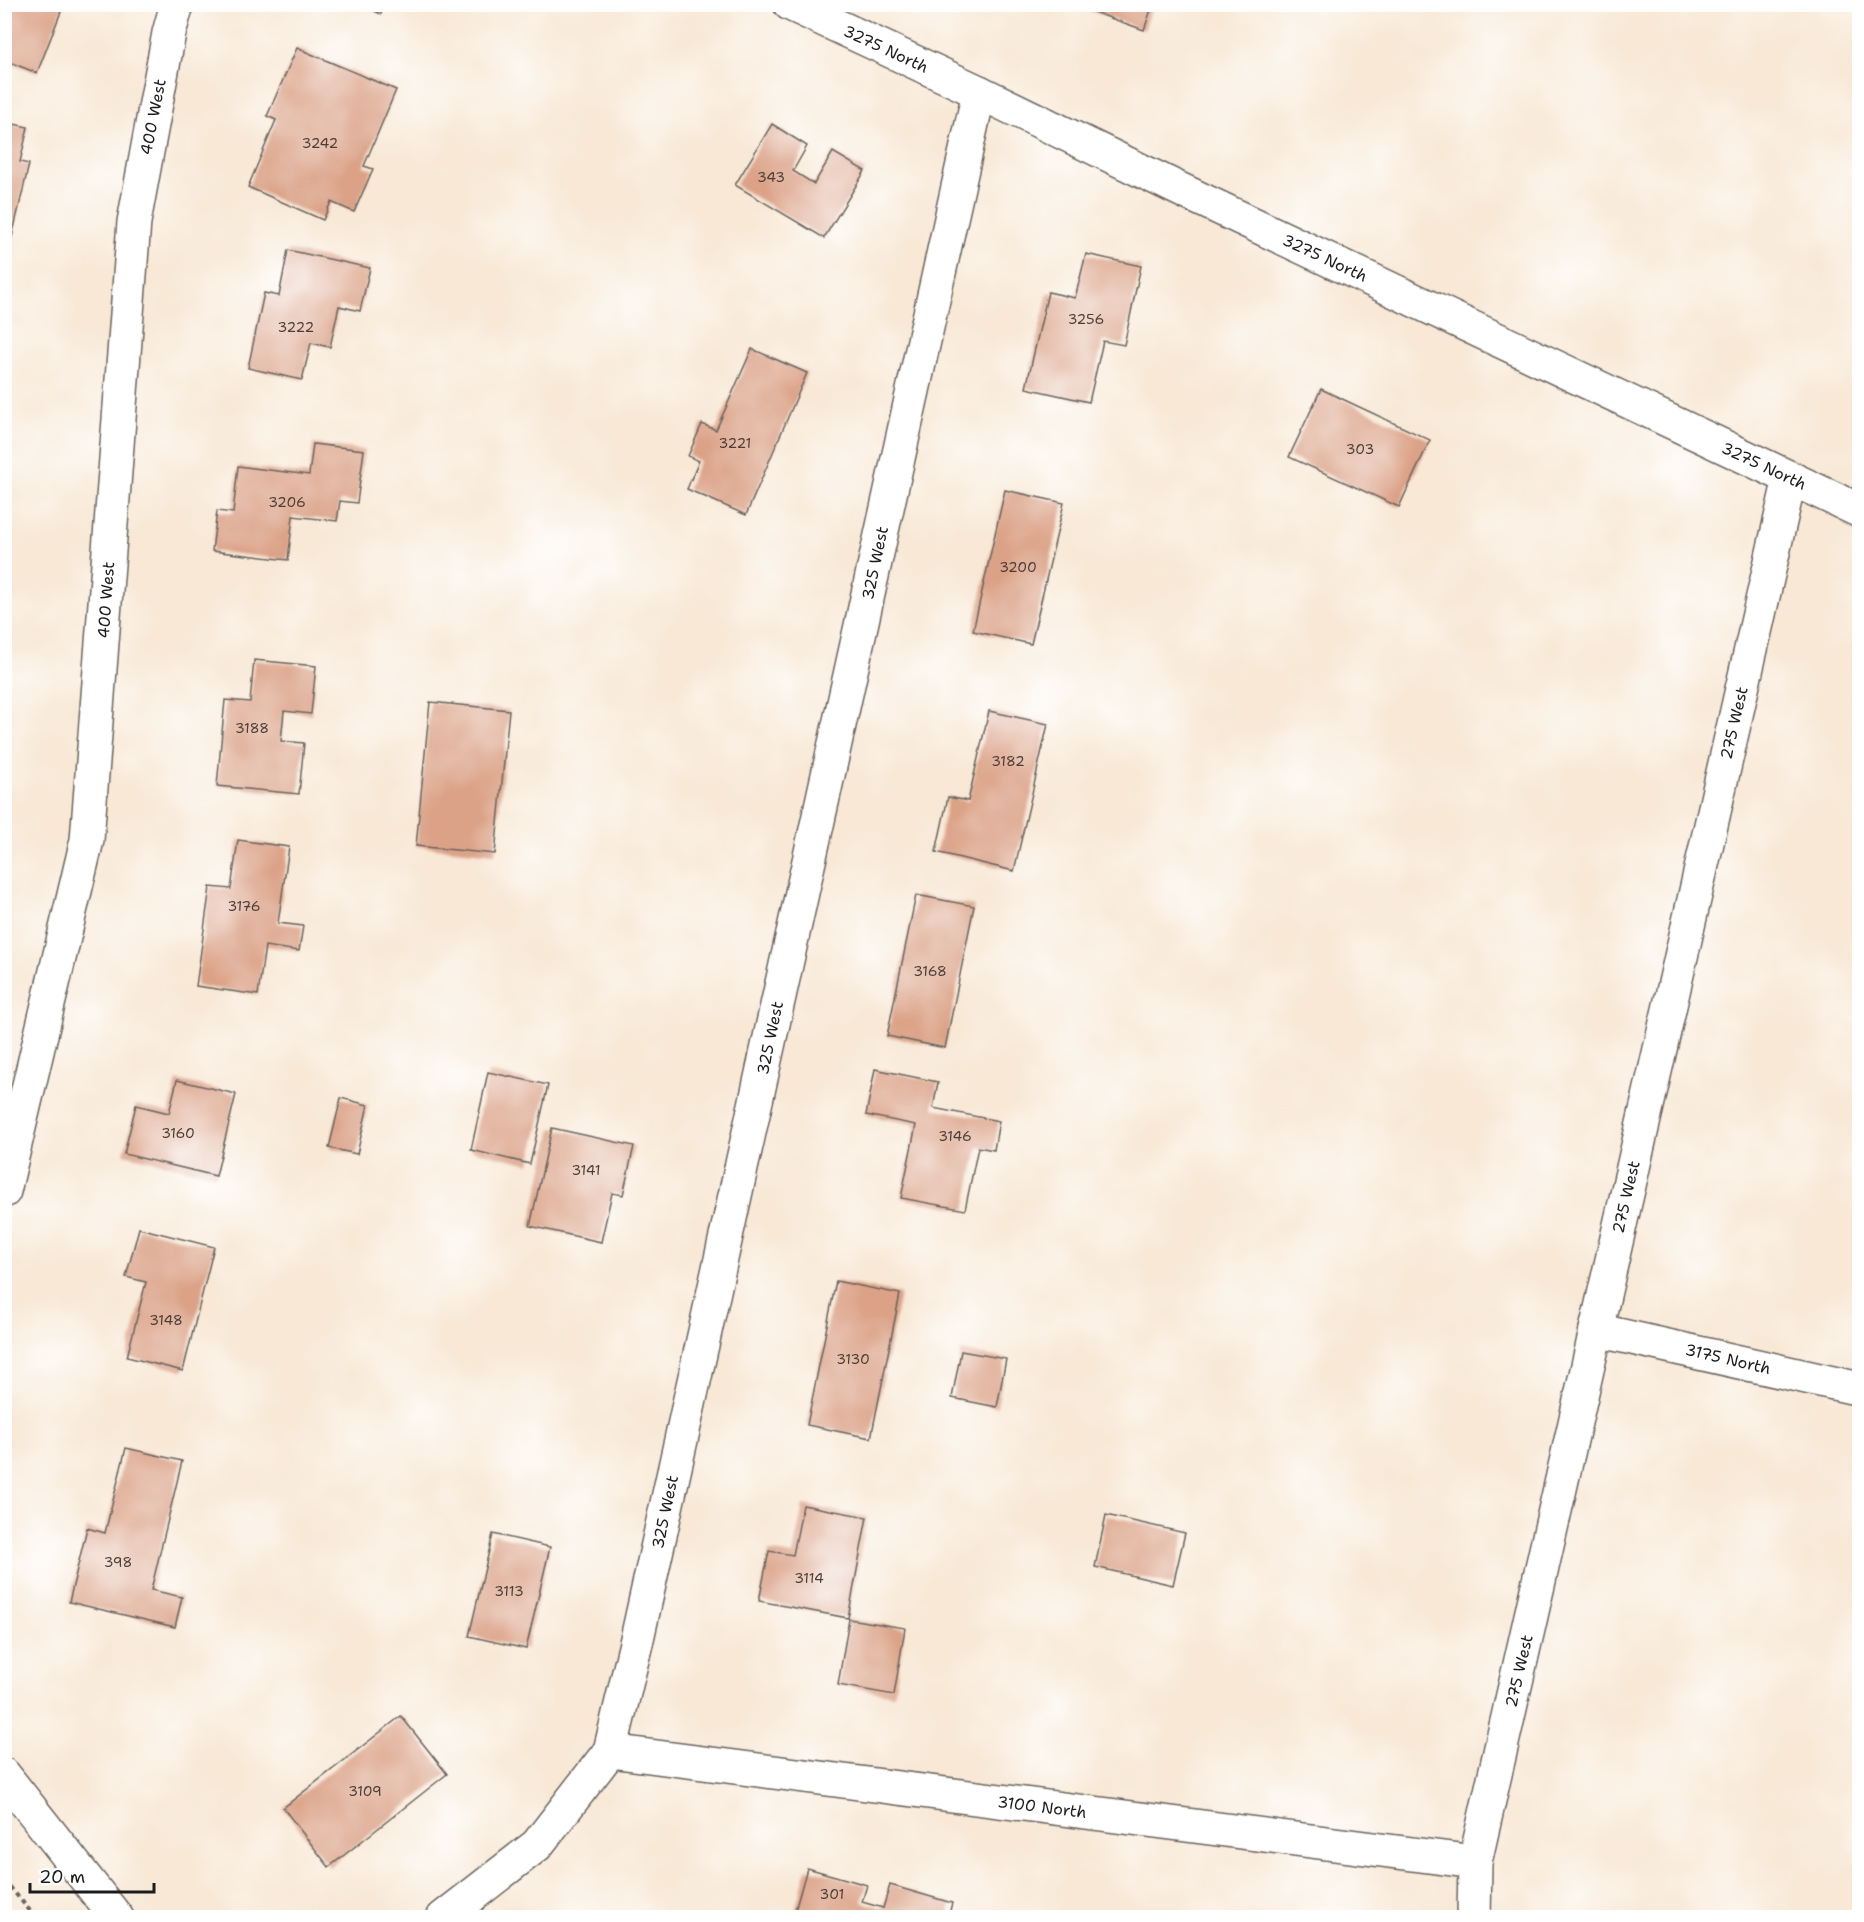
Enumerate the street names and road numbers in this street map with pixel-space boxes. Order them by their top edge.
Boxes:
street label: 3275 North [840,20,932,78]
street label: 400 West [135,77,171,157]
street label: 3275 North [1279,229,1371,287]
street label: 3275 North [1718,437,1810,495]
street label: 325 West [857,524,893,602]
street label: 400 West [93,561,119,639]
street label: 275 West [1715,685,1753,761]
street label: 325 West [752,999,788,1077]
street label: 275 West [1607,1159,1645,1235]
street label: 3175 North [1683,1339,1773,1379]
street label: 325 West [647,1473,683,1551]
street label: 275 West [1500,1633,1538,1709]
street label: 3100 North [996,1791,1088,1823]

